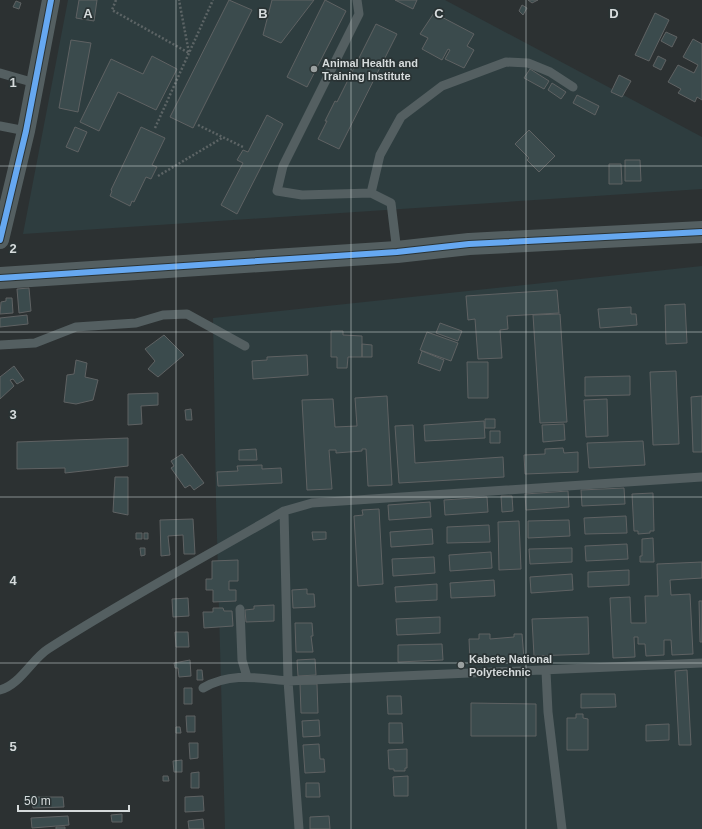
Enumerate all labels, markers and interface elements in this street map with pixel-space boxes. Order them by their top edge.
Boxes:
text: A [83,6,93,21]
text: B [258,6,268,21]
text: C [434,6,444,21]
text: D [609,6,619,21]
place label: Animal Health and Training Institute [322,57,418,82]
marker: Animal Health and Training Institute [309,64,319,74]
text: 1 [9,75,17,90]
text: 2 [9,241,17,256]
text: 3 [9,407,17,422]
text: 4 [9,573,17,588]
place label: Kabete National Polytechnic [469,653,552,678]
marker: Kabete National Polytechnic [456,660,466,670]
text: 5 [9,739,17,754]
scale bar [18,787,129,813]
text: 50 m [24,794,51,808]

